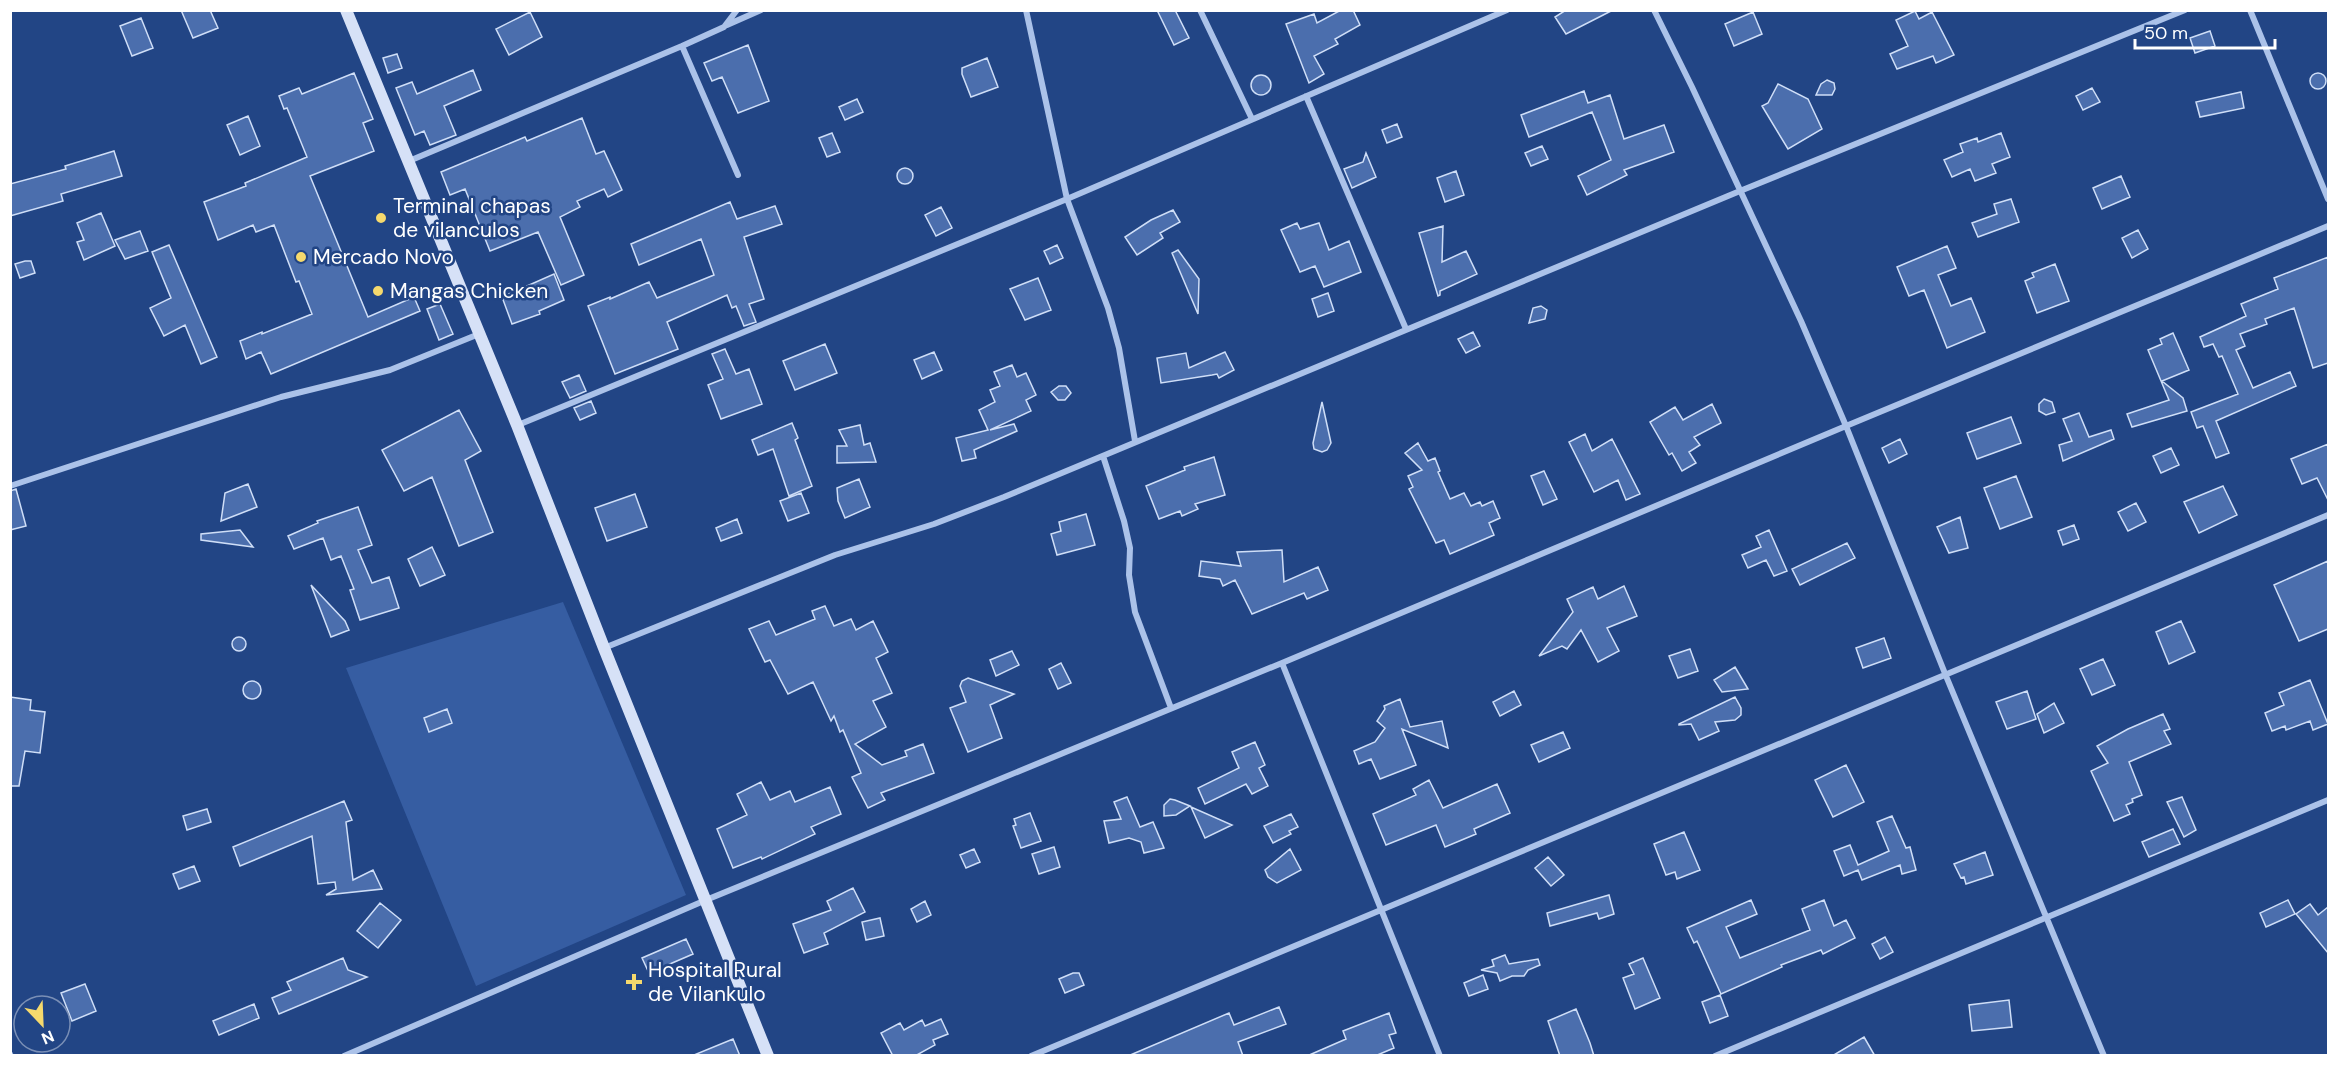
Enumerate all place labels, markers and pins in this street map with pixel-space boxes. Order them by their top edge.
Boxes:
place label: Terminal chapas de vilanculos [393,192,551,244]
marker: Terminal chapas de vilanculos [374,211,388,225]
place label: Mercado Novo [313,243,454,271]
marker: Mercado Novo [294,250,308,264]
place label: Mangas Chicken [390,277,548,305]
marker: Mangas Chicken [371,284,385,298]
place label: Hospital Rural de Vilankulo [648,956,782,1008]
marker: Hospital Rural de Vilankulo [625,973,643,991]

